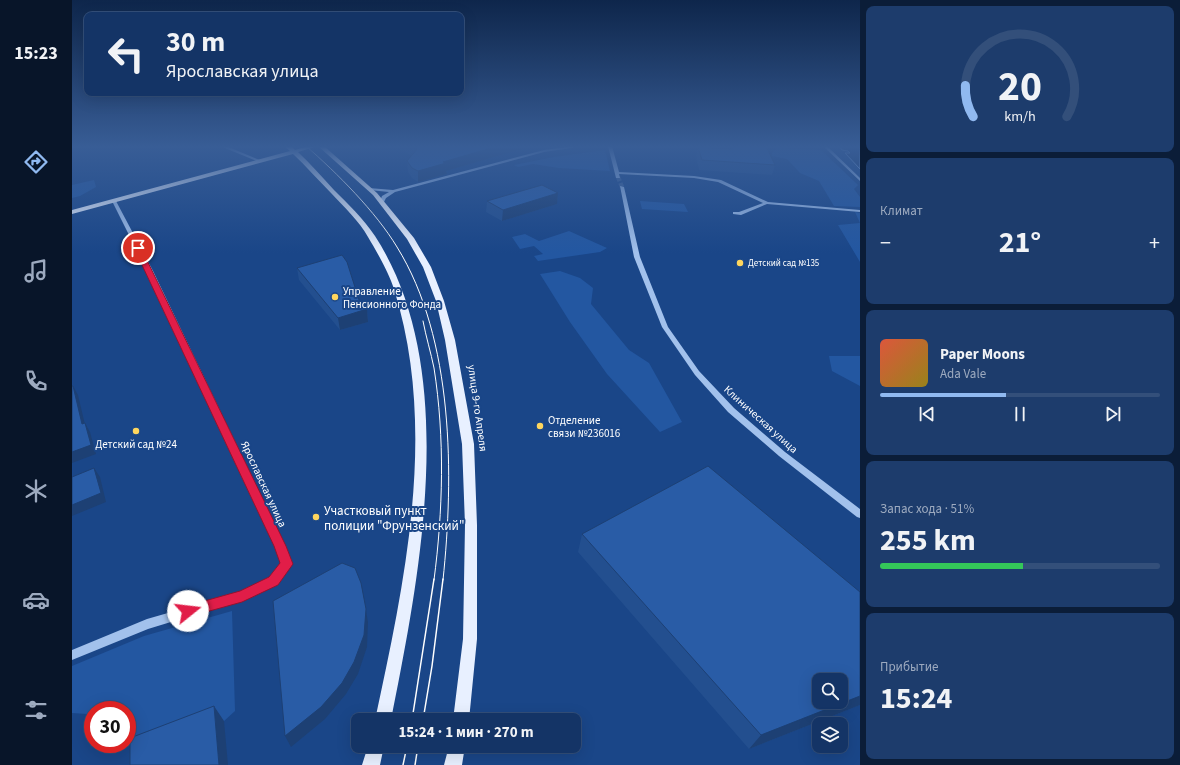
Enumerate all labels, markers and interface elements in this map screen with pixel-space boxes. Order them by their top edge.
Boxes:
text: 30 m [166,22,225,62]
icon: left [100,28,152,80]
text: 15:23 [14,41,58,66]
text: 20 [998,57,1042,117]
text: Ярославская улица [166,59,319,84]
text: km/h [1004,105,1036,126]
icon: directions [22,148,50,176]
text: Климат [880,202,923,220]
text: 21° [999,221,1041,264]
text: − [880,227,891,259]
text: + [1149,227,1160,259]
pin [121,231,155,265]
icon: arrive [127,237,149,259]
icon: music [22,257,50,285]
place label: Детский сад №135 [748,257,820,270]
marker: Детский сад №135 [735,258,745,268]
place label: Управление Пенсионного Фонда [343,284,441,312]
marker: Управление Пенсионного Фонда [330,292,340,302]
text: Paper Moons [940,344,1025,365]
street label: улица 9-го Апреля [464,364,491,452]
text: Ada Vale [940,365,986,383]
icon: phone [22,367,50,395]
street label: Клиническая улица [720,382,801,457]
icon: previous [916,403,938,425]
icon: pause [1009,403,1031,425]
icon: next [1102,403,1124,425]
place label: Отделение связи №236016 [548,413,621,441]
marker: Отделение связи №236016 [535,421,545,431]
marker: Детский сад №24 [131,426,141,436]
place label: Детский сад №24 [95,437,177,452]
street label: Ярославская улица [237,439,290,530]
icon: climate [22,477,50,505]
text: Запас хода · 51% [880,500,974,518]
place label: Участковый пункт полиции "Фрунзенский" [324,502,464,535]
marker: Участковый пункт полиции "Фрунзенский" [311,512,321,522]
text: 255 km [880,519,976,562]
icon: car [22,586,50,614]
position arrow [167,590,209,632]
text: Прибытие [880,658,939,676]
map controls [812,673,848,753]
button: search [812,673,848,709]
text: 15:24 [880,677,952,720]
icon: filters [22,696,50,724]
speed limit sign: 30 [84,701,136,753]
button: layers [812,717,848,753]
text: 15:24 · 1 мин · 270 m [398,722,534,743]

